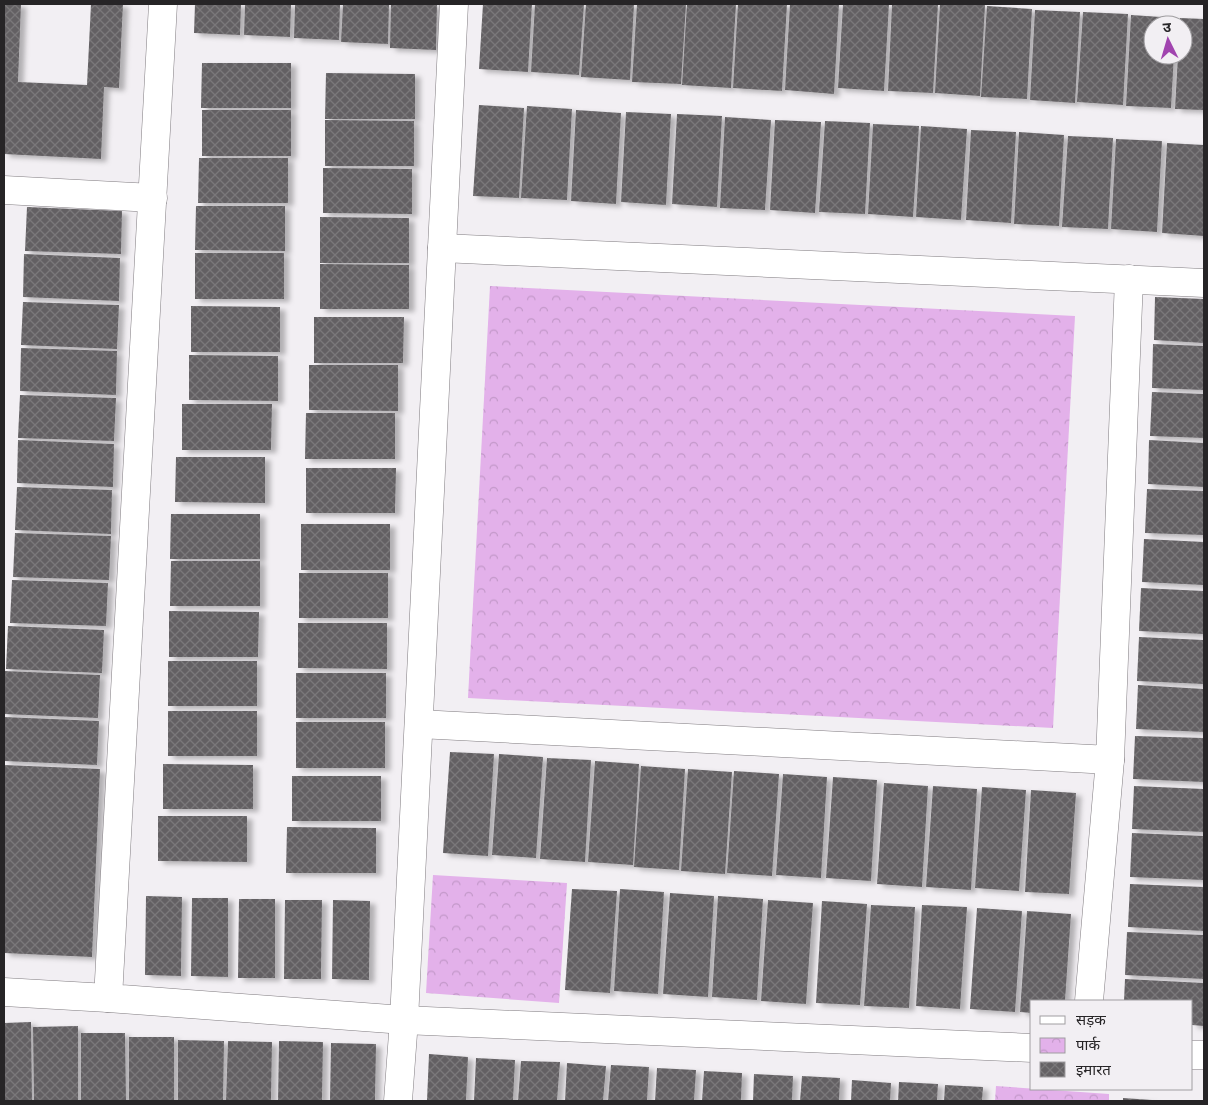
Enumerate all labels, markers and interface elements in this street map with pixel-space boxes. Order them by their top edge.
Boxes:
north arrow [1143,15,1193,65]
text: उ [1162,18,1172,35]
legend [1030,1000,1193,1090]
text: सड़क [1076,1010,1106,1028]
text: पार्क [1076,1035,1100,1053]
text: इमारत [1076,1060,1111,1078]

